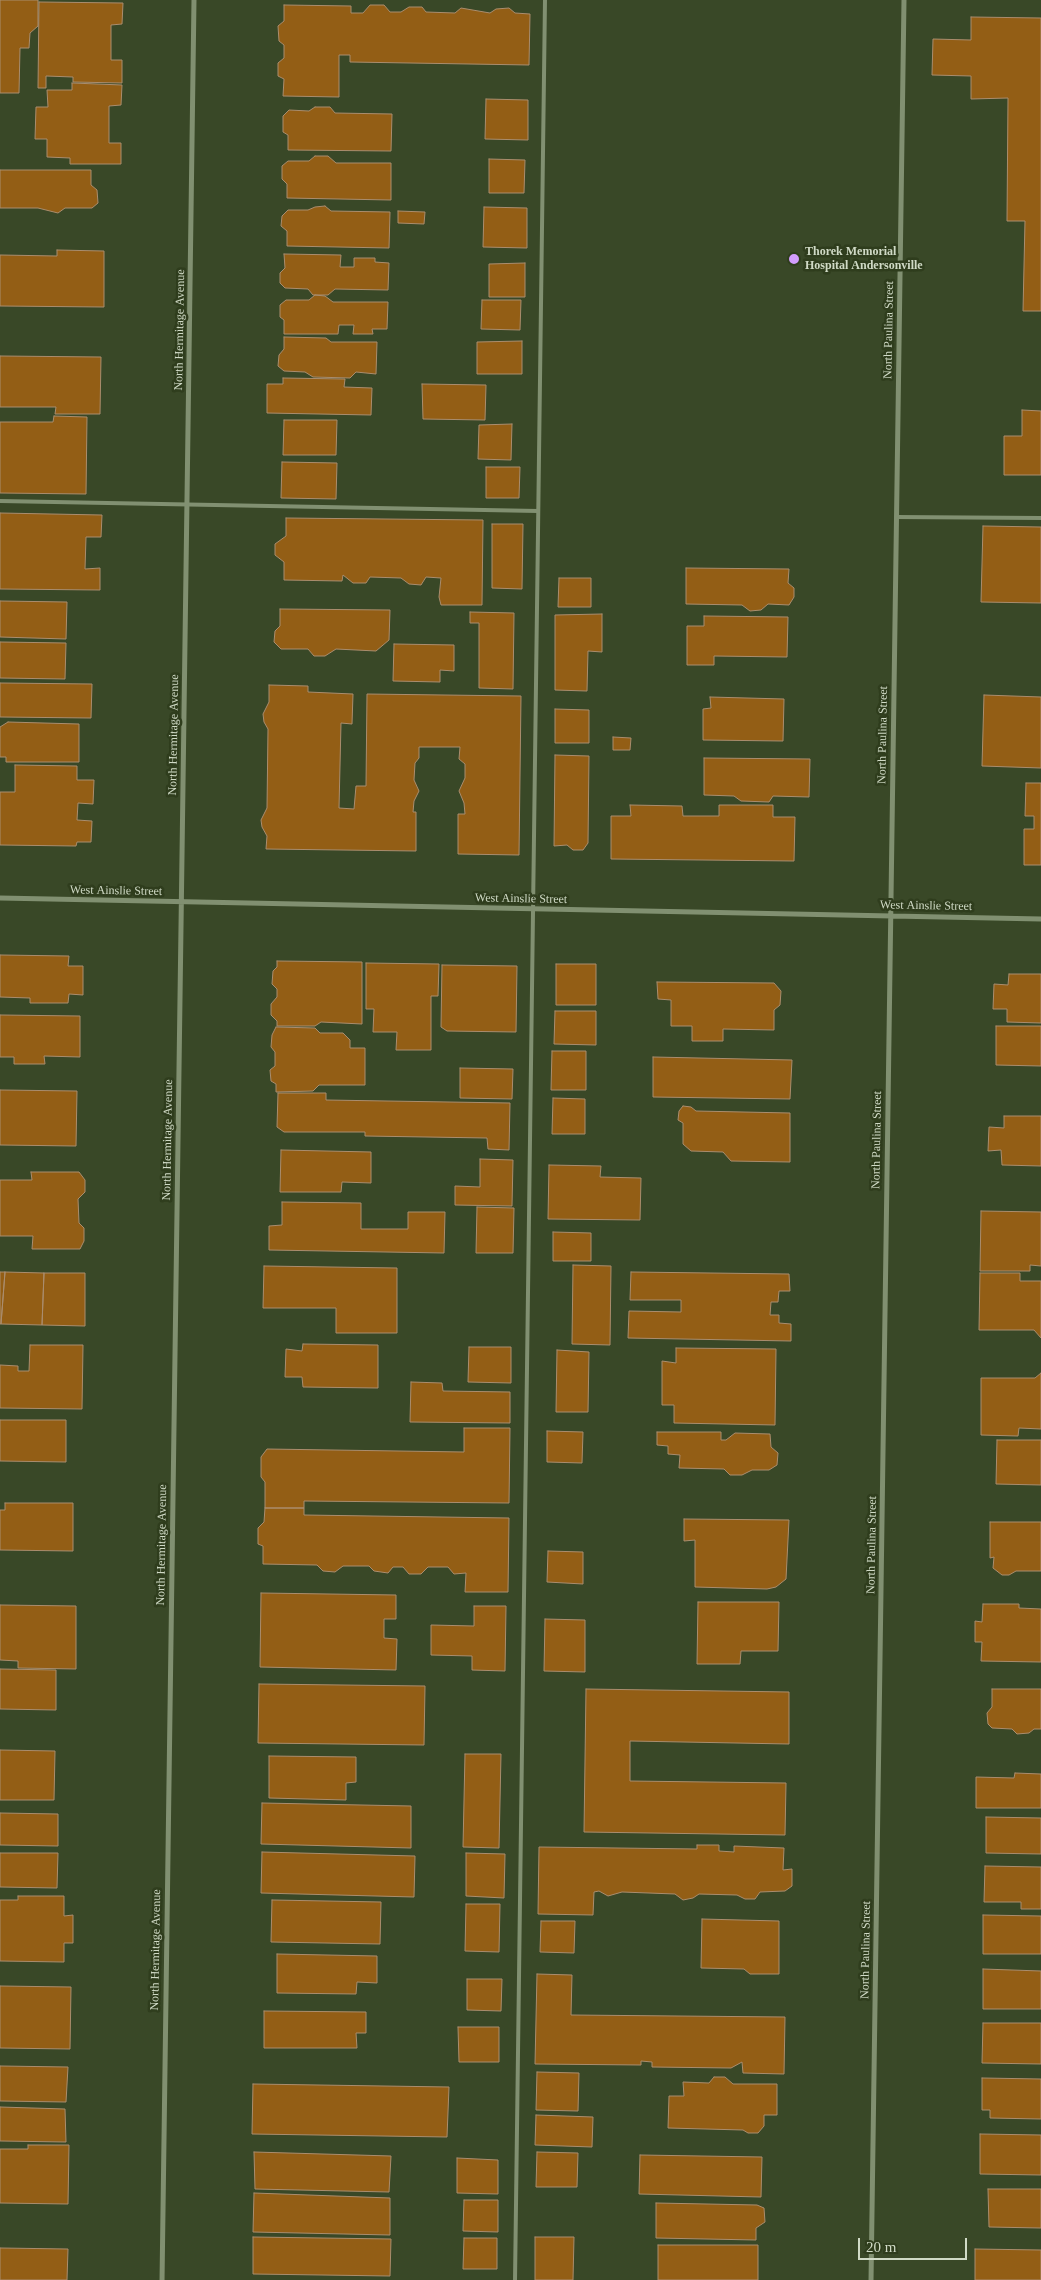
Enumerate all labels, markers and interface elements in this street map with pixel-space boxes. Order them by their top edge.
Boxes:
place label: Thorek Memorial Hospital Andersonville [805,245,923,273]
marker: Thorek Memorial Hospital Andersonville [787,252,801,266]
street label: North Hermitage Avenue [172,269,188,391]
street label: North Paulina Street [881,281,897,379]
street label: North Hermitage Avenue [166,674,182,796]
street label: North Paulina Street [875,686,891,784]
street label: West Ainslie Street [70,883,162,899]
street label: West Ainslie Street [475,891,567,907]
street label: West Ainslie Street [880,898,972,914]
street label: North Hermitage Avenue [160,1079,176,1201]
street label: North Paulina Street [869,1091,885,1189]
street label: North Hermitage Avenue [154,1484,170,1606]
street label: North Paulina Street [864,1496,880,1594]
street label: North Hermitage Avenue [148,1889,164,2011]
street label: North Paulina Street [858,1901,874,1999]
scale bar [861,2228,970,2260]
text: 20 m [866,2239,896,2255]

